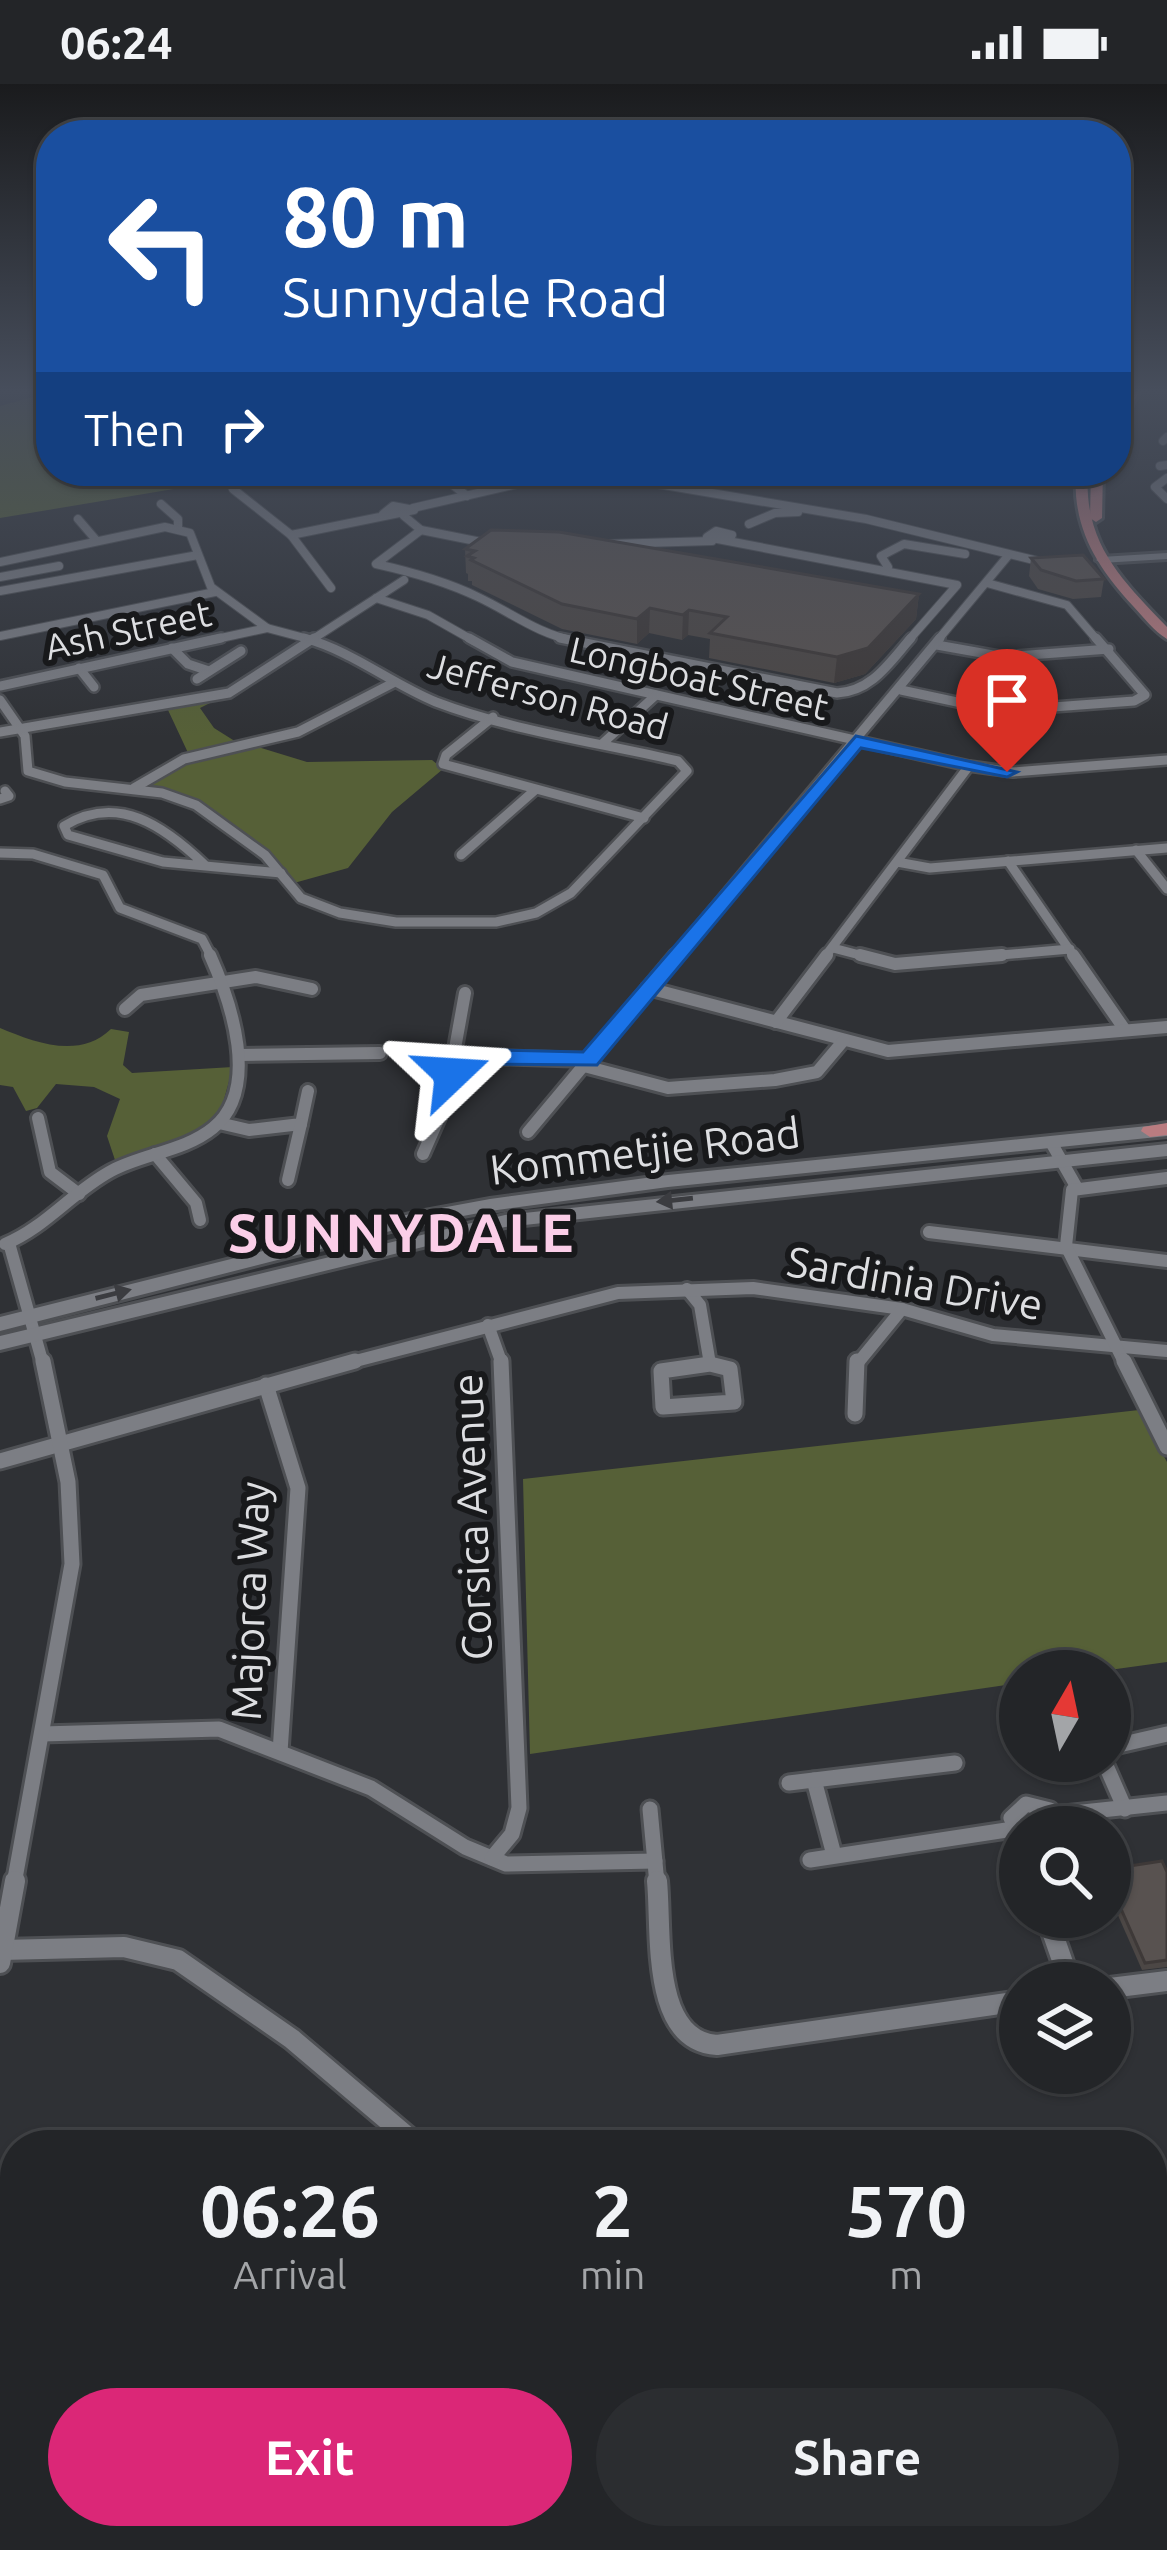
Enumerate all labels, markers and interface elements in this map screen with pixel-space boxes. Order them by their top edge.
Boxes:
text: 06:24 [60,17,173,68]
icon: left [84,168,240,324]
text: 80 m [282,169,469,263]
text: Sunnydale Road [282,267,668,327]
icon: right [209,396,275,462]
text: Then [84,404,185,455]
street label: Ash Street [41,592,215,667]
street label: Longboat Street [566,628,832,727]
street label: Jefferson Road [424,644,673,747]
pin [956,649,1058,772]
icon: arrive [974,667,1040,733]
position arrow [389,1011,515,1137]
street label: Kommetjie Road [487,1108,803,1193]
one-way arrow [655,1190,693,1209]
district label: SUNNYDALE [228,1202,576,1262]
street label: Sardinia Drive [783,1237,1047,1328]
one-way arrow [95,1284,132,1303]
street label: Corsica Avenue [443,1373,500,1661]
street label: Majorca Way [222,1481,277,1721]
north arrow [999,1650,1131,1782]
map controls [999,1650,1131,2094]
button: search [999,1806,1131,1938]
button: layers [999,1962,1131,2094]
text: 06:26 [200,2170,380,2251]
text: 2 [592,2170,633,2251]
text: 570 [845,2170,967,2251]
text: Arrival [233,2253,347,2296]
text: min [580,2253,645,2296]
text: m [889,2253,923,2296]
button: Exit [48,2388,572,2526]
button: Share [596,2388,1119,2526]

